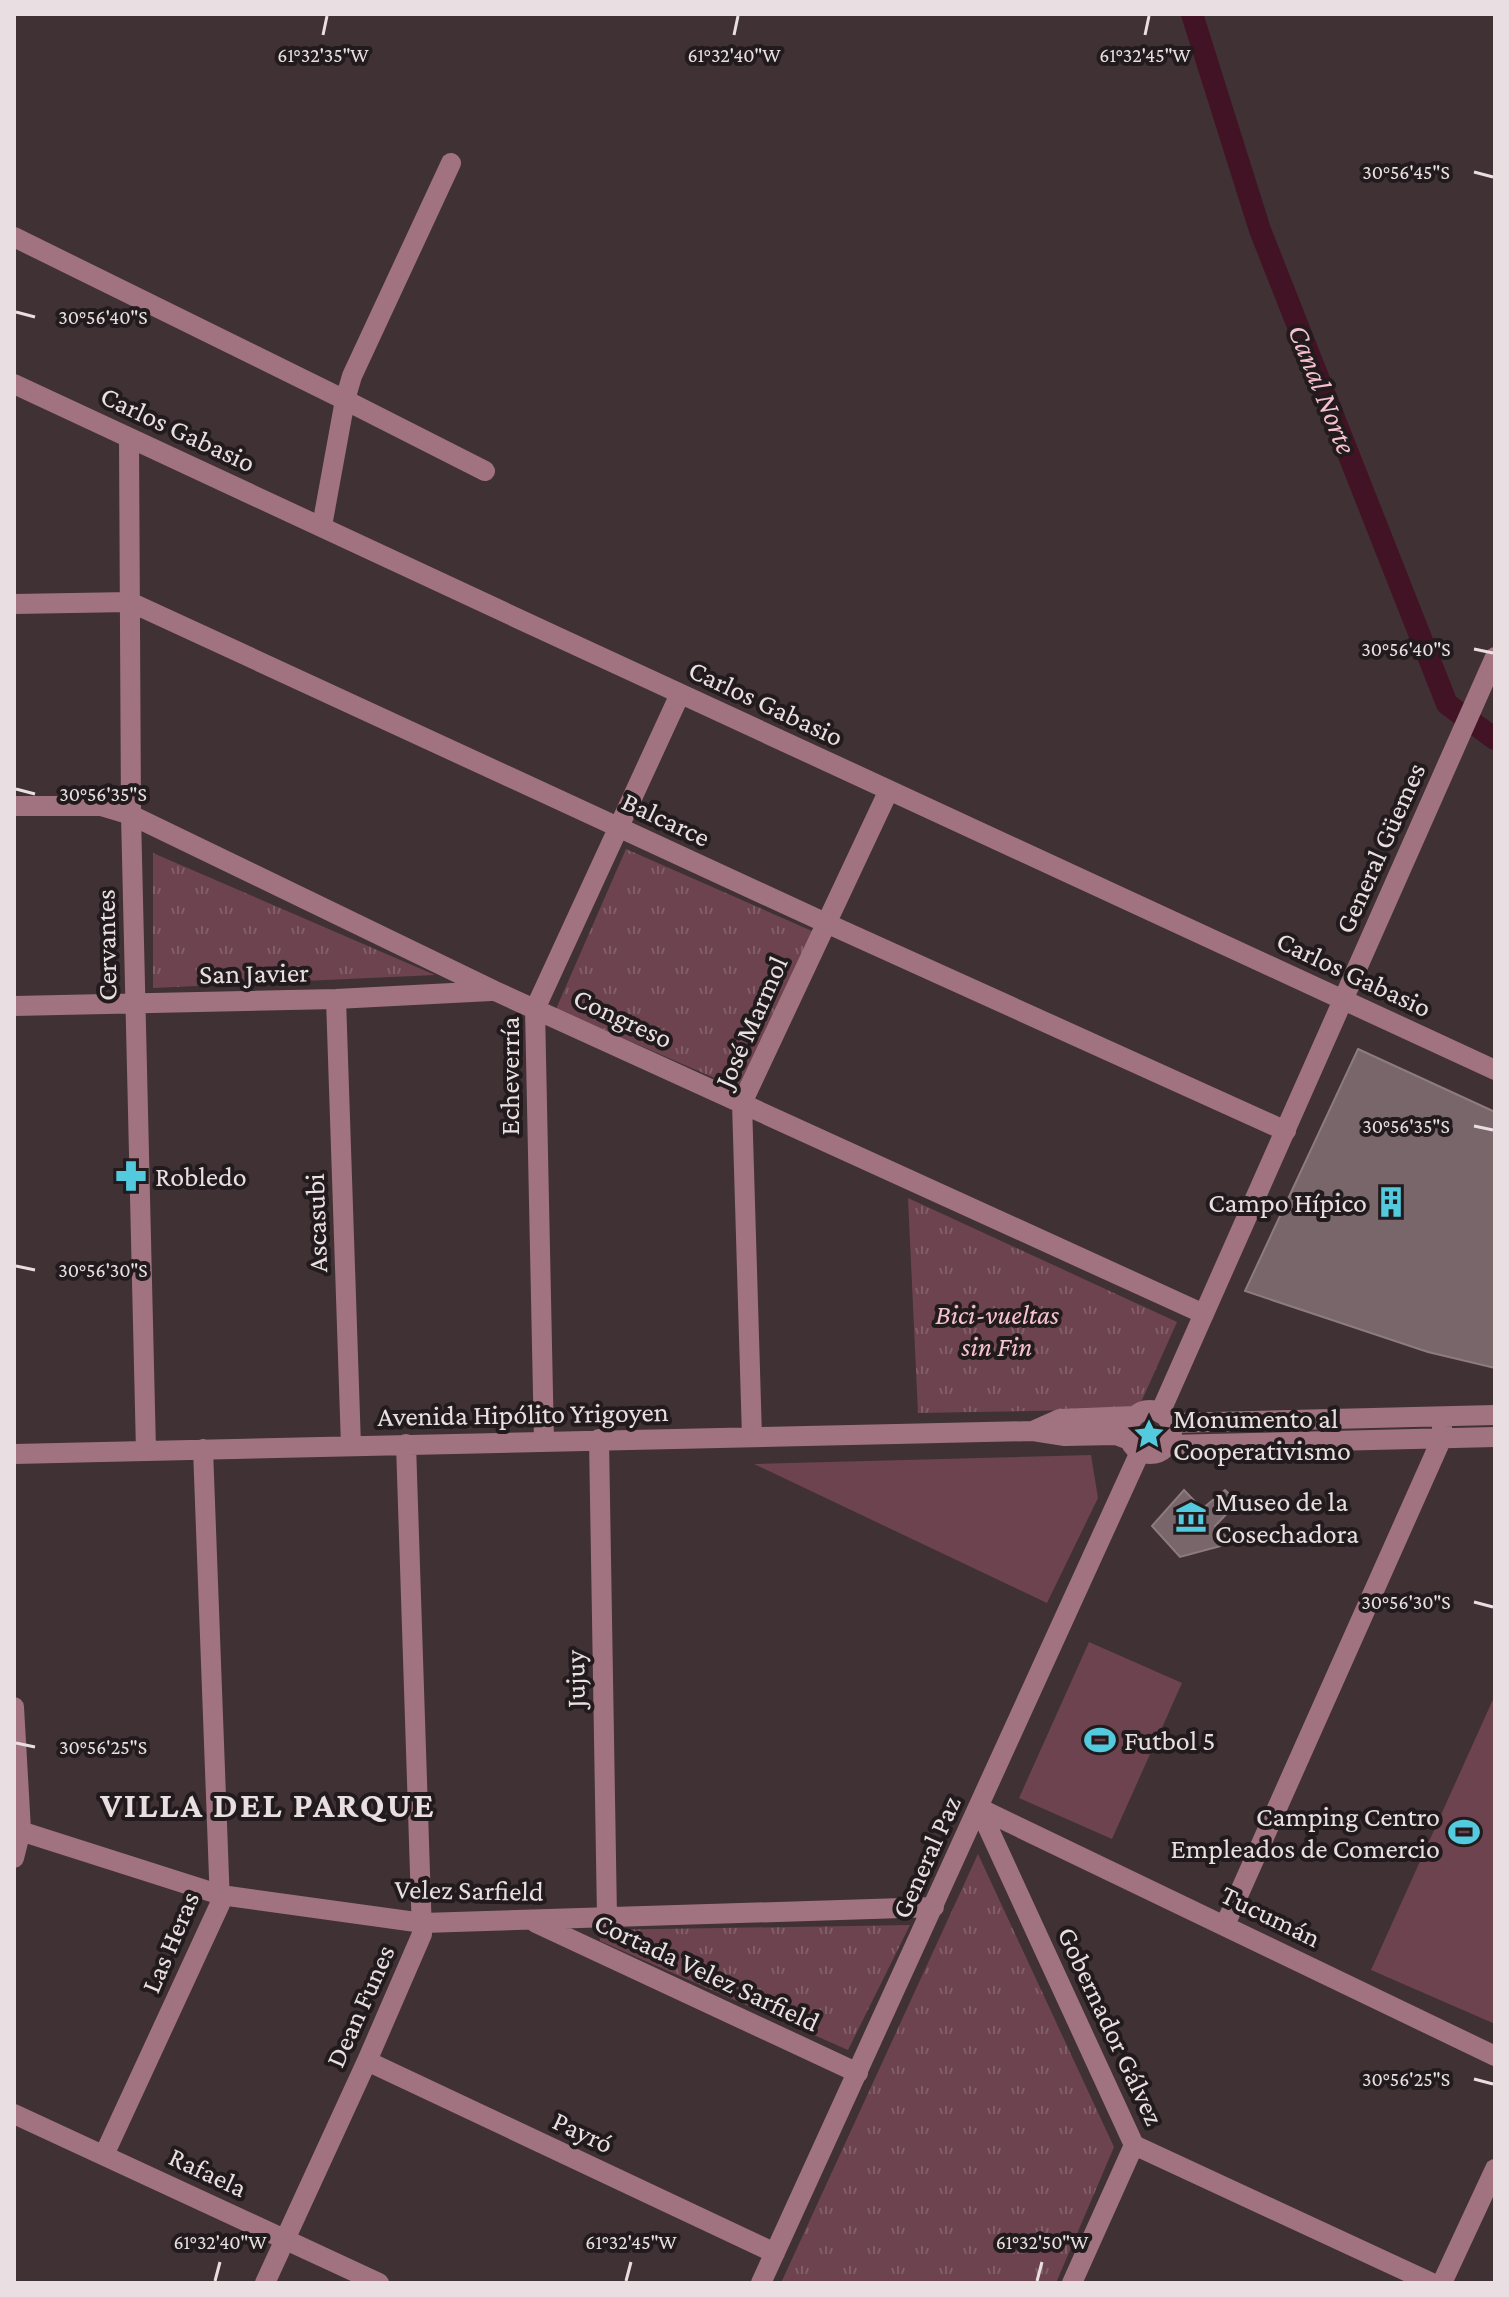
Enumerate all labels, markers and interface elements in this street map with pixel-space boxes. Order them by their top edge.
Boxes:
text: 61°32'35"W [277,44,369,66]
text: 61°32'40"W [687,44,781,66]
text: 61°32'45"W [1099,44,1191,66]
text: 30°56'45"S [1362,161,1450,183]
text: 30°56'40"S [58,306,148,328]
water label: Canal Norte [1282,319,1364,459]
street label: Carlos Gabasio [96,380,260,478]
text: 30°56'40"S [1361,638,1451,660]
street label: Carlos Gabasio [684,654,848,752]
street label: General Güemes [1329,758,1431,938]
text: 30°56'35"S [59,783,147,805]
street label: Balcarce [617,785,715,853]
street label: Cervantes [90,889,122,1001]
street label: Carlos Gabasio [1272,925,1436,1023]
street label: José Marmol [707,951,794,1095]
street label: San Javier [199,957,309,989]
street label: Congreso [569,982,677,1054]
street label: Echeverría [494,1016,525,1136]
text: 30°56'35"S [1362,1115,1450,1137]
pharmacy icon: Robledo [114,1159,148,1193]
place label: Robledo [155,1161,247,1192]
street label: Ascasubi [299,1173,333,1273]
building icon: Campo Hípico [1374,1185,1408,1219]
place label: Campo Hípico [1208,1187,1367,1218]
text: 30°56'30"S [58,1259,148,1281]
park label: Bici-vueltas sin Fin [935,1299,1059,1362]
street label: Avenida Hipólito Yrigoyen [377,1396,669,1432]
place label: Monumento al Cooperativismo [1173,1403,1351,1466]
place icon: Monumento al Cooperativismo [1132,1417,1166,1451]
place label: Museo de la Cosechadora [1215,1486,1359,1549]
museum icon: Museo de la Cosechadora [1174,1500,1208,1534]
text: 30°56'30"S [1361,1591,1451,1613]
street label: Jujuy [559,1649,591,1711]
sports icon: Futbol 5 [1083,1723,1117,1757]
place label: Futbol 5 [1124,1725,1216,1756]
text: 30°56'25"S [59,1736,147,1758]
district label: VILLA DEL PARQUE [99,1785,436,1825]
street label: General Paz [885,1791,967,1923]
place label: Camping Centro Empleados de Comercio [1171,1801,1440,1864]
sports icon: Camping Centro Empleados de Comercio [1447,1815,1481,1849]
street label: Velez Sarfield [394,1873,544,1907]
street label: Tucumán [1216,1879,1326,1953]
street label: Las Heras [135,1887,205,1997]
street label: Cortada Velez Sarfield [590,1906,825,2038]
street label: Gobernador Gálvez [1052,1922,1171,2130]
street label: Dean Funes [319,1940,401,2072]
text: 30°56'25"S [1362,2068,1450,2090]
street label: Payró [548,2105,618,2159]
street label: Rafaela [164,2141,252,2203]
text: 61°32'40"W [173,2231,267,2253]
text: 61°32'45"W [585,2231,677,2253]
text: 61°32'50"W [996,2231,1089,2253]

